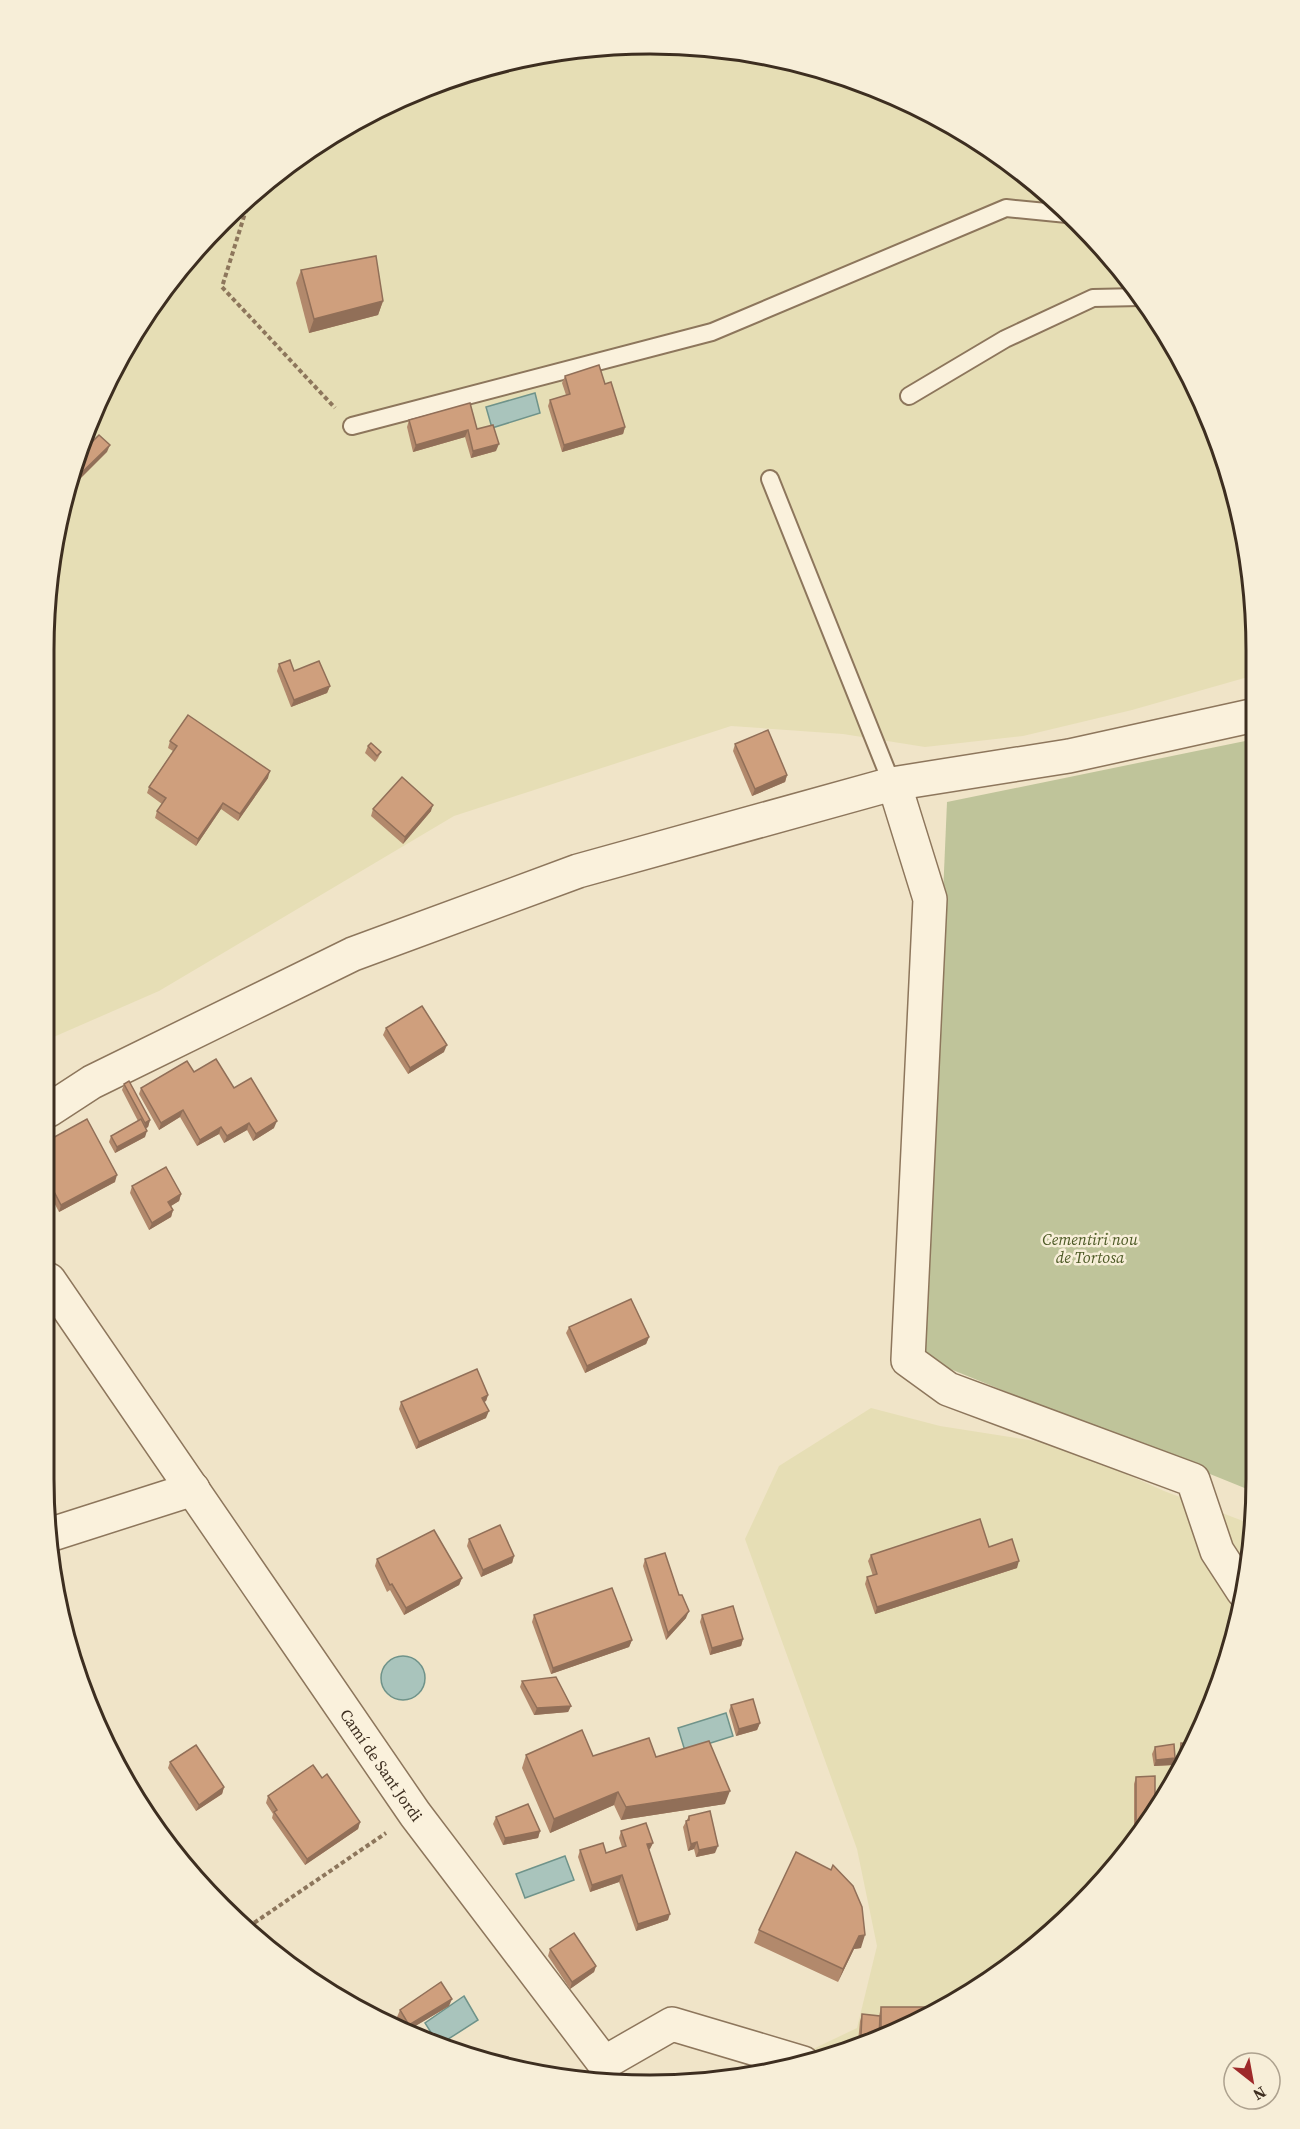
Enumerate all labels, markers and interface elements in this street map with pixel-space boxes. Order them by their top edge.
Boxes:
park label: Cementiri nou de Tortosa [1042,1228,1139,1268]
street label: Camí de Sant Jordi [335,1704,428,1826]
north arrow [1222,2051,1282,2111]
text: N [1249,2081,1270,2106]

